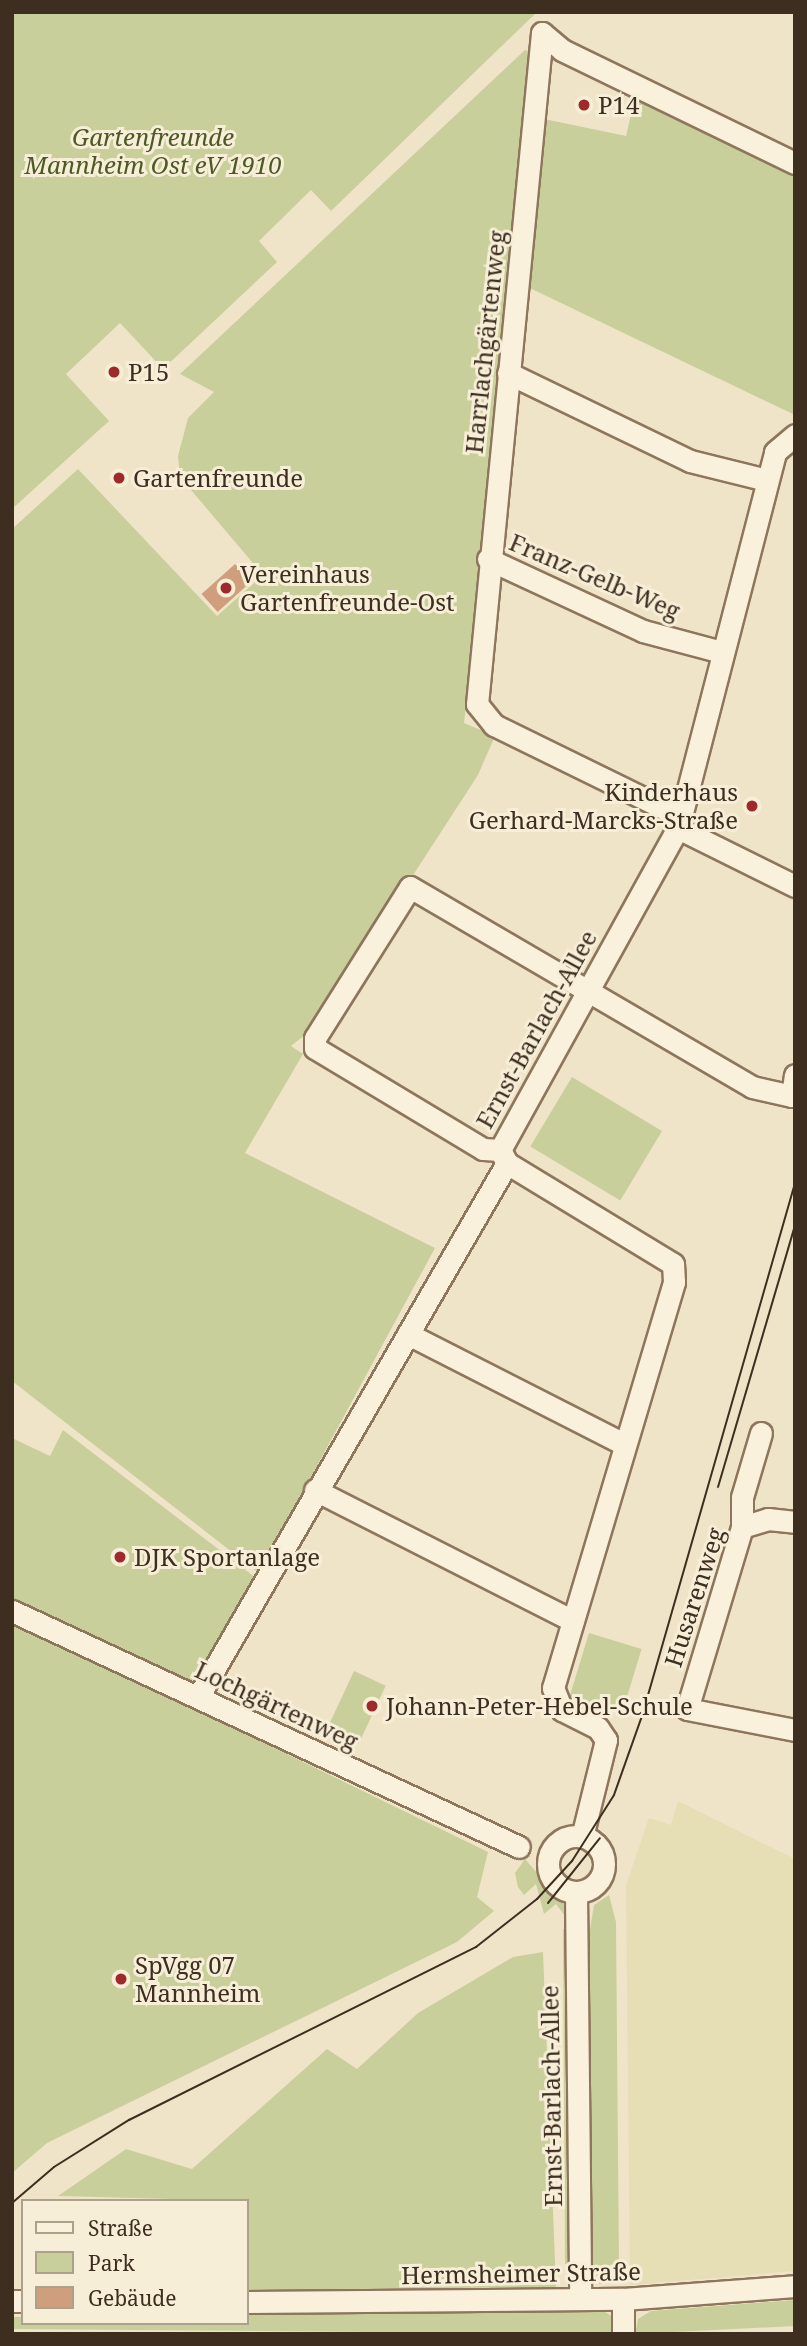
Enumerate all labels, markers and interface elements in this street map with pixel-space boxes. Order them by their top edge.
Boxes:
place label: P14 [598,91,639,119]
marker: P14 [576,97,592,113]
park label: Gartenfreunde Mannheim Ost eV 1910 [24,123,282,179]
street label: Harrlachgärtenweg [459,229,511,455]
place label: P15 [128,358,169,386]
marker: P15 [106,364,122,380]
place label: Gartenfreunde [133,464,303,492]
marker: Gartenfreunde [111,470,127,486]
street label: Franz-Gelb-Weg [505,527,685,625]
place label: Vereinhaus Gartenfreunde-Ost [240,560,455,616]
marker: Vereinhaus Gartenfreunde-Ost [218,580,234,596]
place label: Kinderhaus Gerhard-Marcks-Straße [469,778,738,834]
marker: Kinderhaus Gerhard-Marcks-Straße [744,798,760,814]
street label: Ernst-Barlach-Allee [470,925,602,1133]
street label: Husarenweg [658,1524,730,1670]
place label: DJK Sportanlage [134,1543,320,1571]
marker: DJK Sportanlage [112,1549,128,1565]
street label: Lochgärtenweg [191,1655,363,1755]
place label: Johann-Peter-Hebel-Schule [386,1692,693,1720]
marker: Johann-Peter-Hebel-Schule [364,1698,380,1714]
place label: SpVgg 07 Mannheim [135,1951,260,2007]
marker: SpVgg 07 Mannheim [113,1971,129,1987]
street label: Ernst-Barlach-Allee [535,1985,567,2207]
legend [21,2199,248,2325]
text: Straße [88,2214,153,2242]
text: Park [88,2249,135,2277]
street label: Hermsheimer Straße [401,2257,641,2289]
text: Gebäude [88,2284,176,2312]

